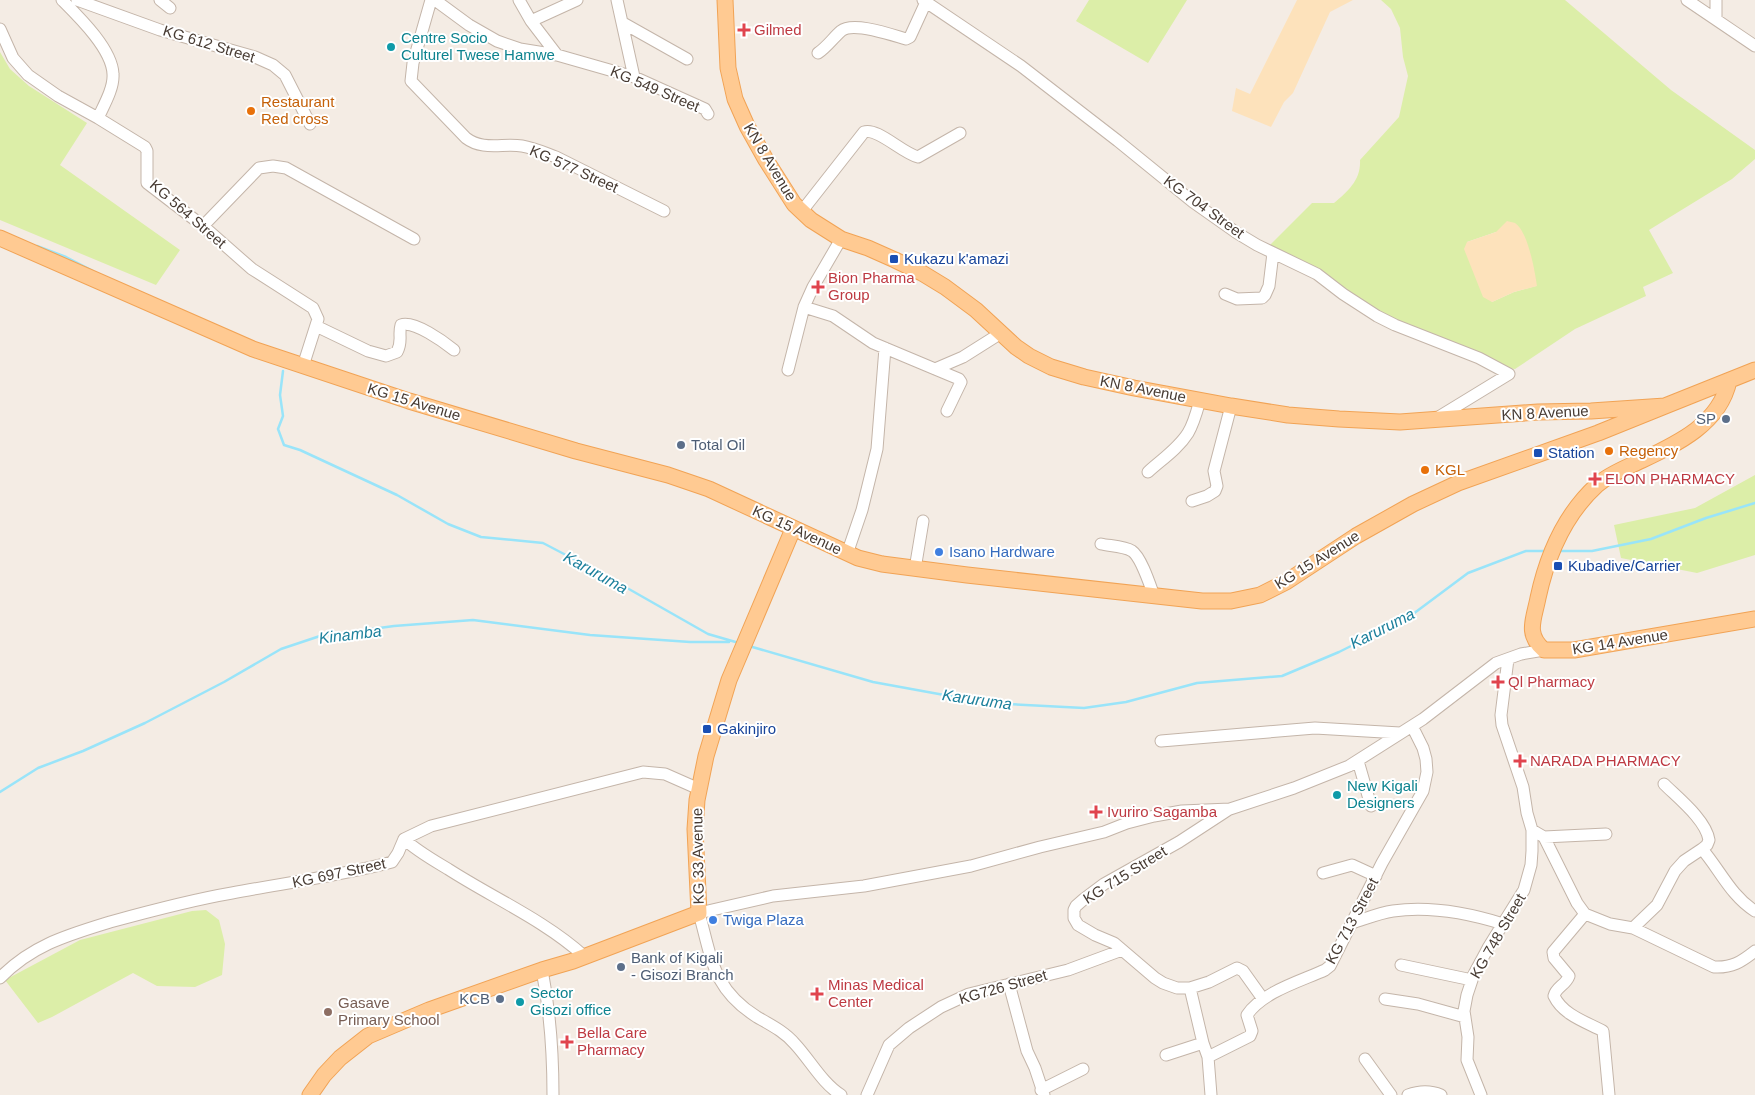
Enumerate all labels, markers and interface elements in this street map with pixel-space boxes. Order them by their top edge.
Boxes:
street label: KG 612 Street [161,21,258,66]
place label: Gilmed [754,21,802,38]
marker: Gilmed [738,24,750,36]
place label: Centre Socio Culturel Twese Hamwe [401,29,555,63]
marker: Centre Socio Culturel Twese Hamwe [385,41,397,53]
street label: KG 549 Street [608,62,703,115]
place label: Restaurant Red cross [261,93,335,127]
marker: Restaurant Red cross [245,105,257,117]
street label: KN 8 Avenue [741,120,800,204]
street label: KG 577 Street [527,141,622,196]
street label: KG 704 Street [1161,172,1248,242]
street label: KG 564 Street [147,176,230,252]
place label: Kukazu k'amazi [904,250,1009,267]
marker: Kukazu k'amazi [888,253,900,265]
place label: Bion Pharma Group [828,269,915,303]
marker: Bion Pharma Group [812,281,824,293]
street label: KN 8 Avenue [1099,372,1188,405]
street label: KG 15 Avenue [366,379,463,424]
street label: KN 8 Avenue [1501,402,1589,423]
place label: SP [1696,410,1716,427]
marker: SP [1720,413,1732,425]
place label: Total Oil [691,436,745,453]
marker: Total Oil [675,439,687,451]
place label: Regency [1619,442,1679,459]
place label: Station [1548,444,1595,461]
marker: Regency [1603,445,1615,457]
marker: Station [1532,447,1544,459]
place label: KGL [1435,461,1465,478]
marker: KGL [1419,464,1431,476]
place label: ELON PHARMACY [1605,470,1735,487]
marker: ELON PHARMACY [1589,473,1601,485]
street label: KG 15 Avenue [750,501,845,558]
street label: KG 15 Avenue [1271,527,1362,592]
place label: Isano Hardware [949,543,1055,560]
marker: Isano Hardware [933,546,945,558]
water label: Karuruma [561,548,631,597]
place label: Kubadive/Carrier [1568,557,1681,574]
marker: Kubadive/Carrier [1552,560,1564,572]
water label: Karuruma [1347,605,1417,652]
water label: Kinamba [318,622,383,647]
street label: KG 14 Avenue [1571,626,1669,657]
place label: Ql Pharmacy [1508,673,1595,690]
marker: Ql Pharmacy [1492,676,1504,688]
water label: Karuruma [941,686,1013,713]
place label: Gakinjiro [717,720,776,737]
marker: Gakinjiro [701,723,713,735]
place label: NARADA PHARMACY [1530,752,1681,769]
marker: NARADA PHARMACY [1514,755,1526,767]
place label: New Kigali Designers [1347,777,1418,811]
marker: New Kigali Designers [1331,789,1343,801]
place label: Ivuriro Sagamba [1107,803,1218,820]
marker: Ivuriro Sagamba [1089,805,1103,819]
street label: KG 33 Avenue [688,808,707,904]
street label: KG 715 Street [1080,842,1170,907]
street label: KG 697 Street [291,854,388,891]
street label: KG 713 Street [1322,874,1382,967]
street label: KG 748 Street [1466,890,1529,981]
place label: Twiga Plaza [723,911,805,928]
marker: Twiga Plaza [707,914,719,926]
place label: Bank of Kigali - Gisozi Branch [631,949,734,983]
marker: Bank of Kigali - Gisozi Branch [615,961,627,973]
street label: KG726 Street [957,966,1050,1007]
place label: Minas Medical Center [828,976,924,1010]
place label: Sector Gisozi office [530,984,611,1018]
marker: Minas Medical Center [810,987,824,1001]
place label: KCB [459,990,490,1007]
marker: KCB [494,993,506,1005]
place label: Gasave Primary School [338,994,440,1028]
marker: Sector Gisozi office [514,996,526,1008]
marker: Gasave Primary School [322,1006,334,1018]
place label: Bella Care Pharmacy [577,1024,647,1058]
marker: Bella Care Pharmacy [561,1036,573,1048]

